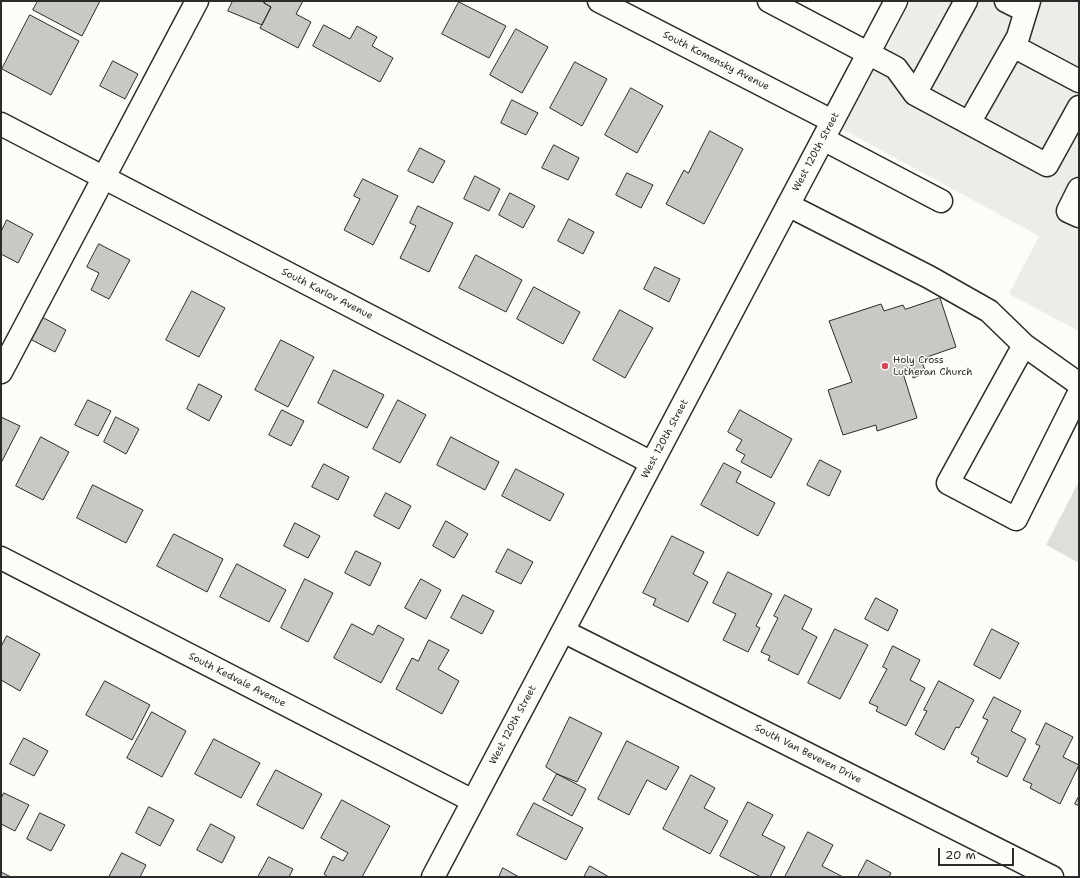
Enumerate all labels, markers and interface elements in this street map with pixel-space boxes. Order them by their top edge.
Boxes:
street label: South Komensky Avenue [661,29,771,93]
street label: West 120th Street [790,110,842,194]
street label: South Karlov Avenue [279,266,375,322]
place label: Holy Cross Lutheran Church [893,354,972,378]
marker: Holy Cross Lutheran Church [880,361,890,371]
street label: West 120th Street [639,397,691,481]
street label: South Kedvale Avenue [186,650,288,710]
street label: West 120th Street [487,683,539,767]
street label: South Van Beveren Drive [752,722,864,786]
scale bar [940,840,1016,866]
text: 20 m [945,847,976,863]

